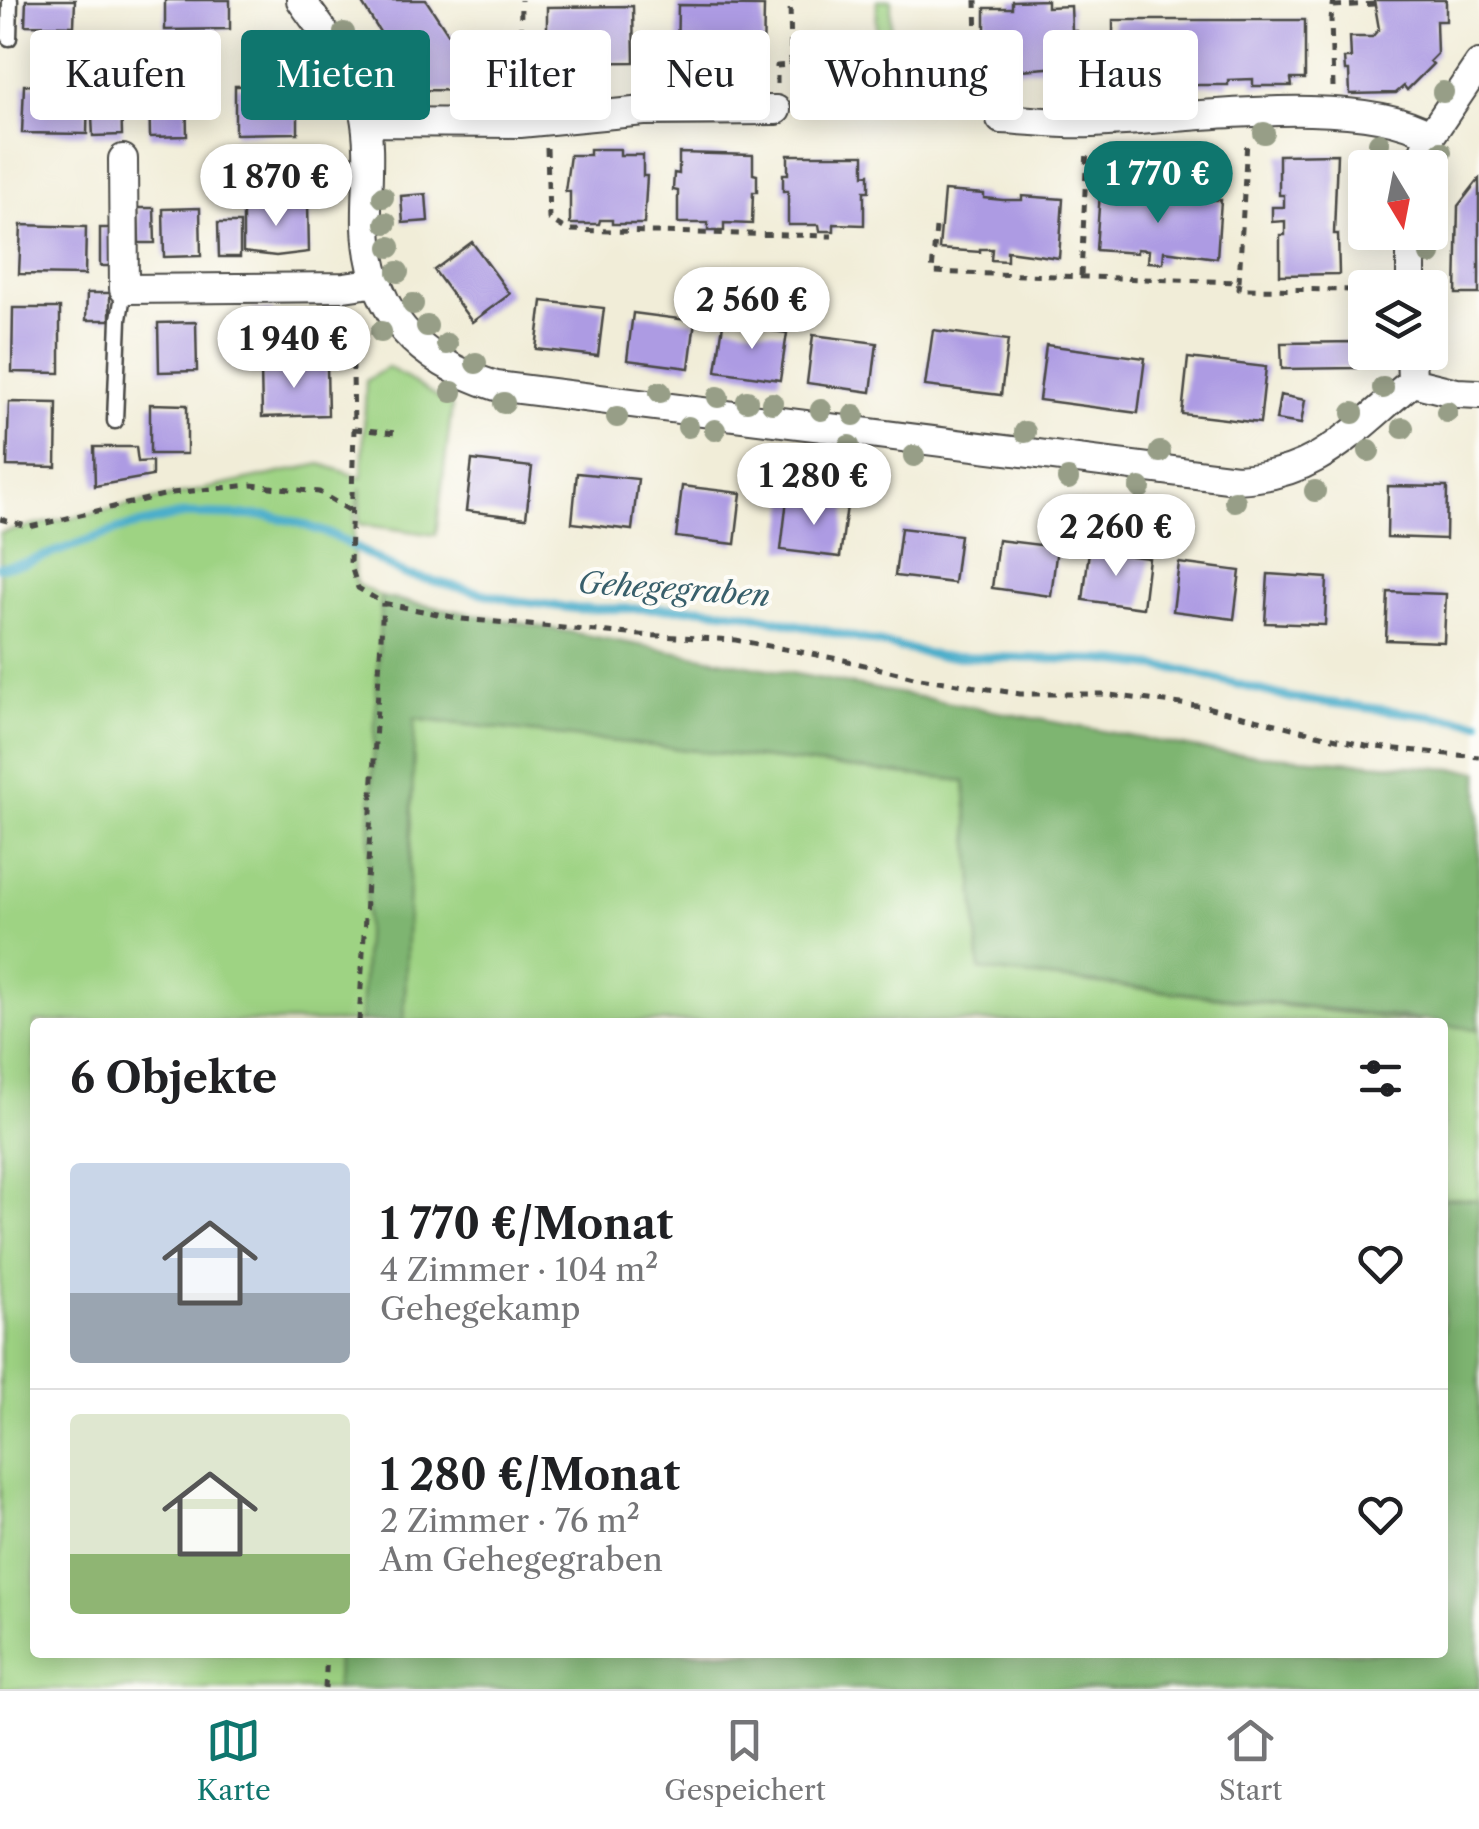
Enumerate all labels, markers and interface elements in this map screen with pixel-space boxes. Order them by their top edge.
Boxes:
chip: Kaufen [30,30,221,120]
chip: Mieten [241,30,430,120]
chip: Filter [450,30,611,120]
chip: Neu [631,30,770,120]
chip: Wohnung [790,30,1023,120]
chip: Haus [1043,30,1198,120]
pin: 1 770 € [1066,141,1250,226]
pin: 1 870 € [184,144,368,229]
north arrow [1348,150,1448,250]
map controls [1348,150,1448,370]
text: 1 770 € [1106,154,1210,193]
text: 1 870 € [222,157,330,196]
pin: 2 560 € [660,267,844,352]
button: layers [1348,270,1448,370]
text: 2 560 € [696,280,808,319]
pin: 1 940 € [202,306,386,391]
text: 1 940 € [239,319,349,358]
pin: 1 280 € [722,443,906,528]
text: 1 280 € [759,456,869,495]
pin: 2 260 € [1024,494,1208,579]
text: 2 260 € [1059,507,1173,546]
water label: Gehegegraben [577,564,771,614]
icon: filters [1353,1051,1408,1106]
text: 6 Objekte [70,1052,277,1104]
text: 1 770 €/Monat [380,1198,673,1250]
icon: home [150,1203,270,1323]
icon: heart [1353,1236,1408,1291]
text: 4 Zimmer · 104 m² [380,1250,658,1289]
text: Gehegekamp [380,1289,581,1328]
text: 1 280 €/Monat [380,1449,680,1501]
icon: home [150,1454,270,1574]
icon: heart [1353,1487,1408,1542]
text: 2 Zimmer · 76 m² [380,1501,640,1540]
text: Am Gehegegraben [380,1540,663,1579]
tab: Karte [197,1713,271,1807]
tab: Gespeichert [664,1713,826,1807]
tab: Start [1219,1713,1282,1807]

